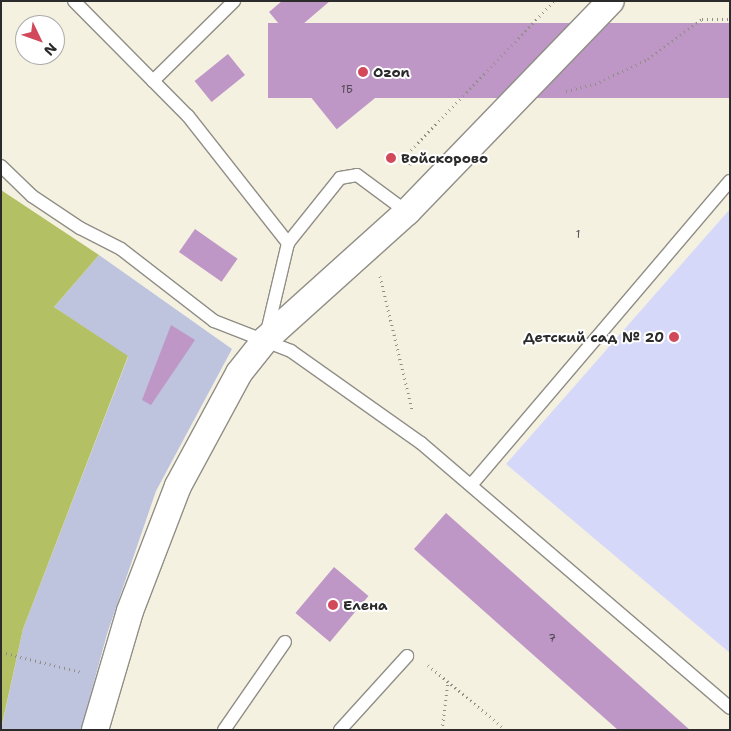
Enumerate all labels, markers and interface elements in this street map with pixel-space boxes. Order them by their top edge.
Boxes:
north arrow [15,15,65,65]
text: N [40,39,61,60]
place label: Ozon [373,64,410,80]
marker: Ozon [357,66,369,78]
house number: 1Б [341,83,353,97]
place label: Войскорово [401,150,488,166]
marker: Войскорово [385,152,397,164]
house number: 1 [576,228,580,242]
place label: Детский сад № 20 [523,329,664,345]
marker: Детский сад № 20 [668,331,680,343]
place label: Елена [343,597,388,613]
marker: Елена [327,599,339,611]
house number: 7 [548,632,556,646]

